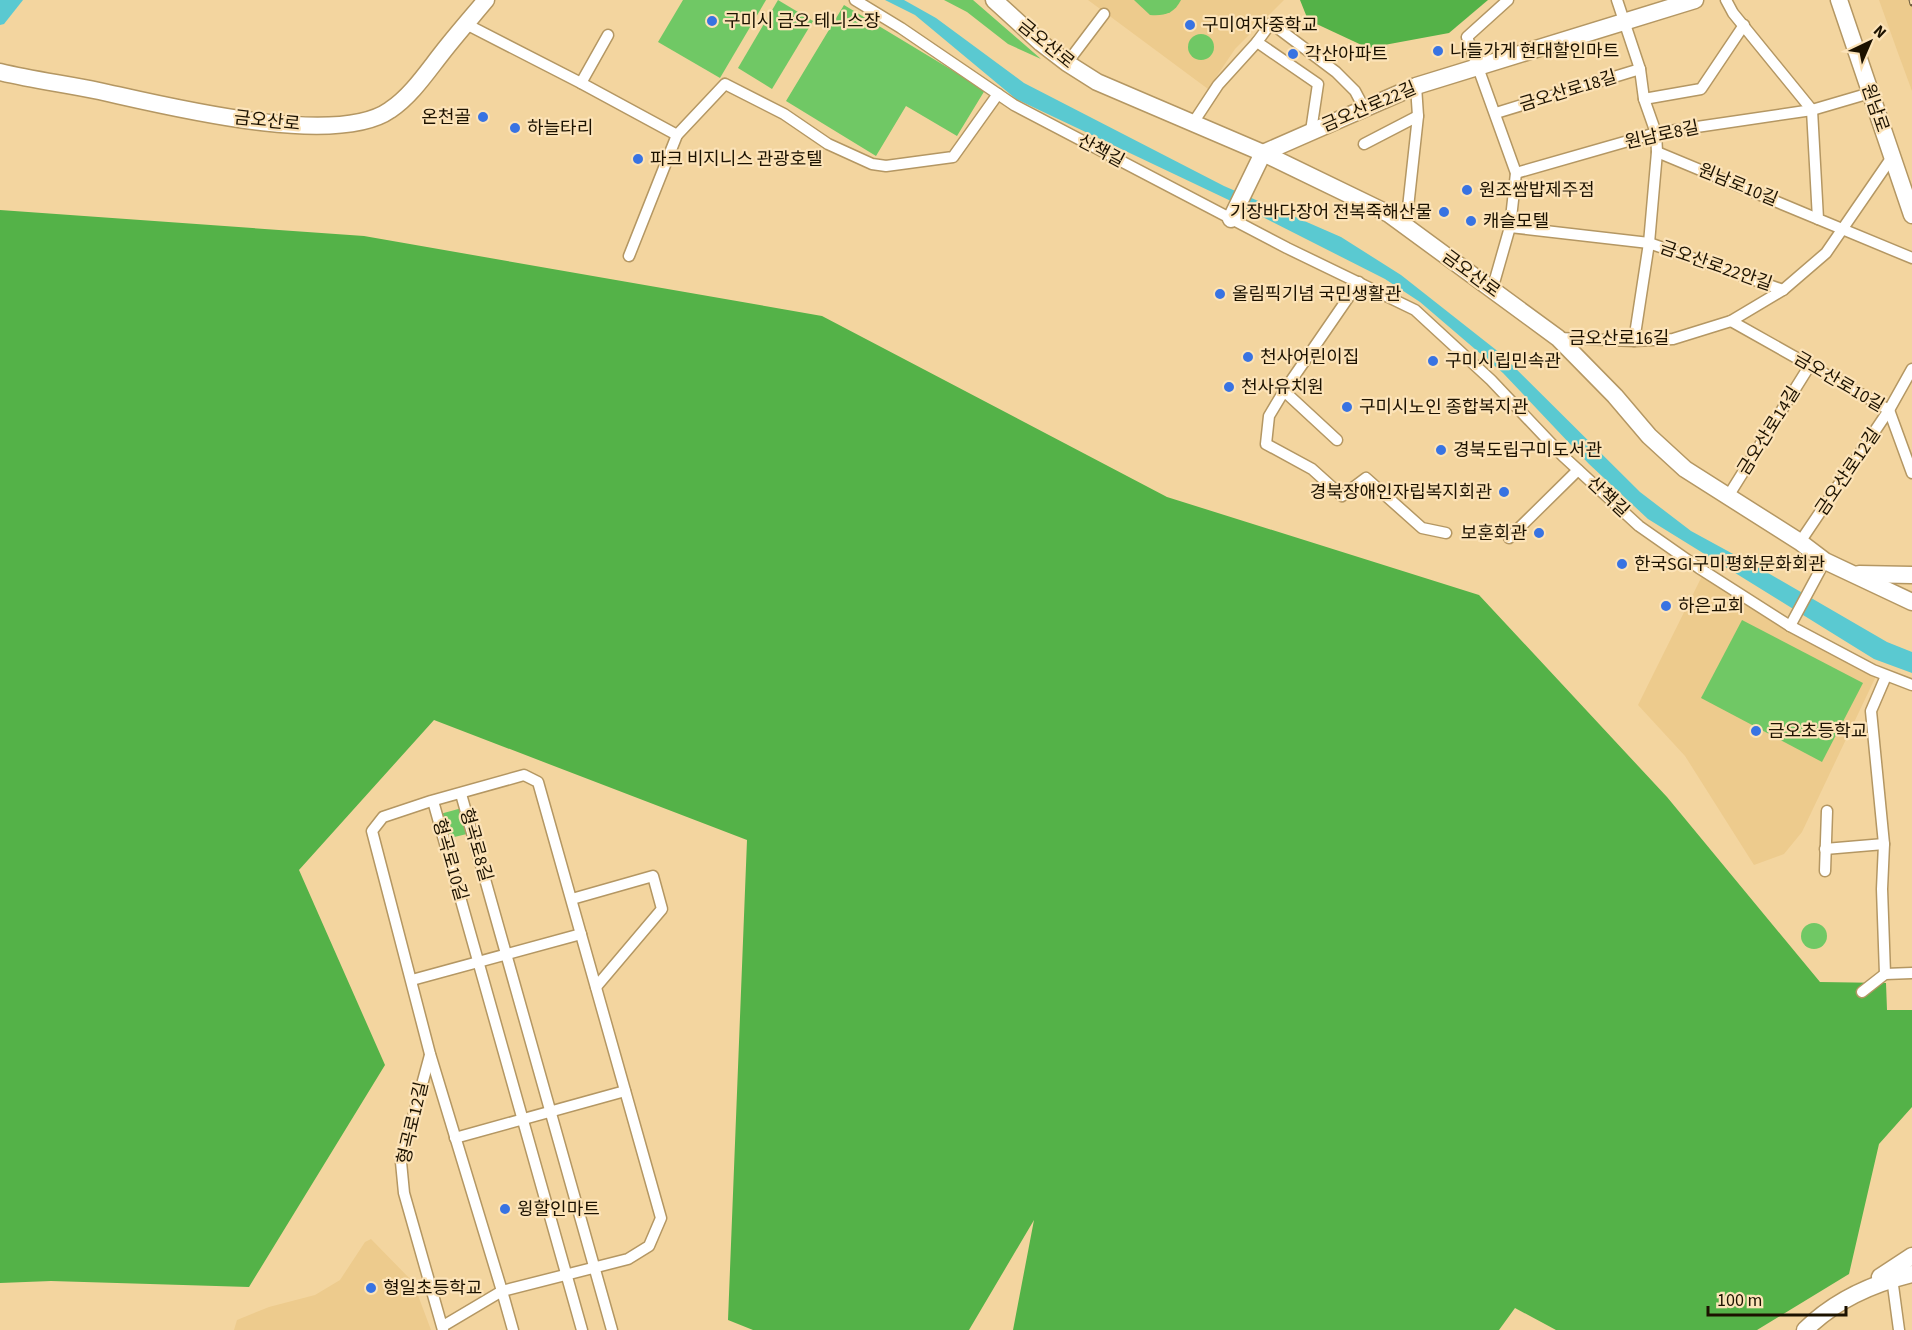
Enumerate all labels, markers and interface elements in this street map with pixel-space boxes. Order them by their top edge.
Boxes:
place label: 구미시 금오 테니스장 [724,9,880,34]
north arrow [1840,12,1900,72]
street label: 금오산로 [1012,13,1080,75]
place label: 구미여자중학교 [1202,13,1318,38]
marker: 구미시 금오 테니스장 [705,14,719,28]
marker: 구미여자중학교 [1183,18,1197,32]
text: N [1868,20,1891,44]
place label: 나들가게 현대할인마트 [1450,39,1619,64]
place label: 각산아파트 [1305,42,1388,67]
marker: 나들가게 현대할인마트 [1431,44,1445,58]
marker: 각산아파트 [1286,47,1300,61]
street label: 금오산로18길 [1516,64,1620,118]
street label: 금오산로22길 [1318,76,1420,138]
street label: 원남로 [1855,80,1895,136]
street label: 금오산로 [233,105,301,137]
place label: 온천골 [421,105,471,130]
marker: 온천골 [476,110,490,124]
street label: 원남로8길 [1623,115,1701,155]
place label: 하늘타리 [527,116,593,141]
marker: 하늘타리 [508,121,522,135]
street label: 산책길 [1073,128,1129,174]
place label: 파크 비지니스 관광호텔 [650,147,823,172]
marker: 파크 비지니스 관광호텔 [631,152,645,166]
street label: 원남로10길 [1694,158,1782,212]
place label: 원조쌈밥제주점 [1479,178,1595,203]
marker: 원조쌈밥제주점 [1460,183,1474,197]
place label: 기장바다장어 전복죽해산물 [1230,200,1432,225]
marker: 기장바다장어 전복죽해산물 [1437,205,1451,219]
place label: 캐슬모텔 [1483,209,1549,234]
marker: 캐슬모텔 [1464,214,1478,228]
street label: 금오산로22안길 [1656,235,1776,297]
street label: 금오산로 [1437,244,1505,304]
place label: 올림픽기념 국민생활관 [1232,282,1402,307]
marker: 올림픽기념 국민생활관 [1213,287,1227,301]
street label: 금오산로16길 [1569,326,1669,351]
place label: 천사어린이집 [1260,345,1359,370]
street label: 금오산로10길 [1789,346,1889,418]
place label: 구미시립민속관 [1445,349,1561,374]
marker: 천사어린이집 [1241,350,1255,364]
marker: 구미시립민속관 [1426,354,1440,368]
place label: 천사유치원 [1241,375,1324,400]
marker: 천사유치원 [1222,380,1236,394]
street label: 금오산로14길 [1732,382,1806,480]
place label: 구미시노인 종합복지관 [1359,395,1529,420]
marker: 구미시노인 종합복지관 [1340,400,1354,414]
street label: 금오산로12길 [1809,423,1887,521]
place label: 경북도립구미도서관 [1453,438,1602,463]
marker: 경북도립구미도서관 [1434,443,1448,457]
street label: 산책길 [1581,471,1635,523]
place label: 경북장애인자립복지회관 [1310,480,1492,505]
marker: 경북장애인자립복지회관 [1497,485,1511,499]
place label: 보훈회관 [1461,521,1527,546]
marker: 보훈회관 [1532,526,1546,540]
place label: 한국SGI구미평화문화회관 [1634,552,1825,577]
marker: 한국SGI구미평화문화회관 [1615,557,1629,571]
place label: 하은교회 [1678,594,1744,619]
marker: 하은교회 [1659,599,1673,613]
place label: 금오초등학교 [1768,719,1867,744]
marker: 금오초등학교 [1749,724,1763,738]
street label: 형곡로8길 [454,805,498,885]
street label: 형곡로10길 [426,816,474,904]
street label: 형곡로12길 [391,1079,435,1167]
place label: 윙할인마트 [517,1197,600,1222]
marker: 윙할인마트 [498,1202,512,1216]
place label: 형일초등학교 [383,1276,482,1301]
scale bar [1708,1279,1846,1317]
marker: 형일초등학교 [364,1281,378,1295]
text: 100 m [1717,1288,1762,1313]

